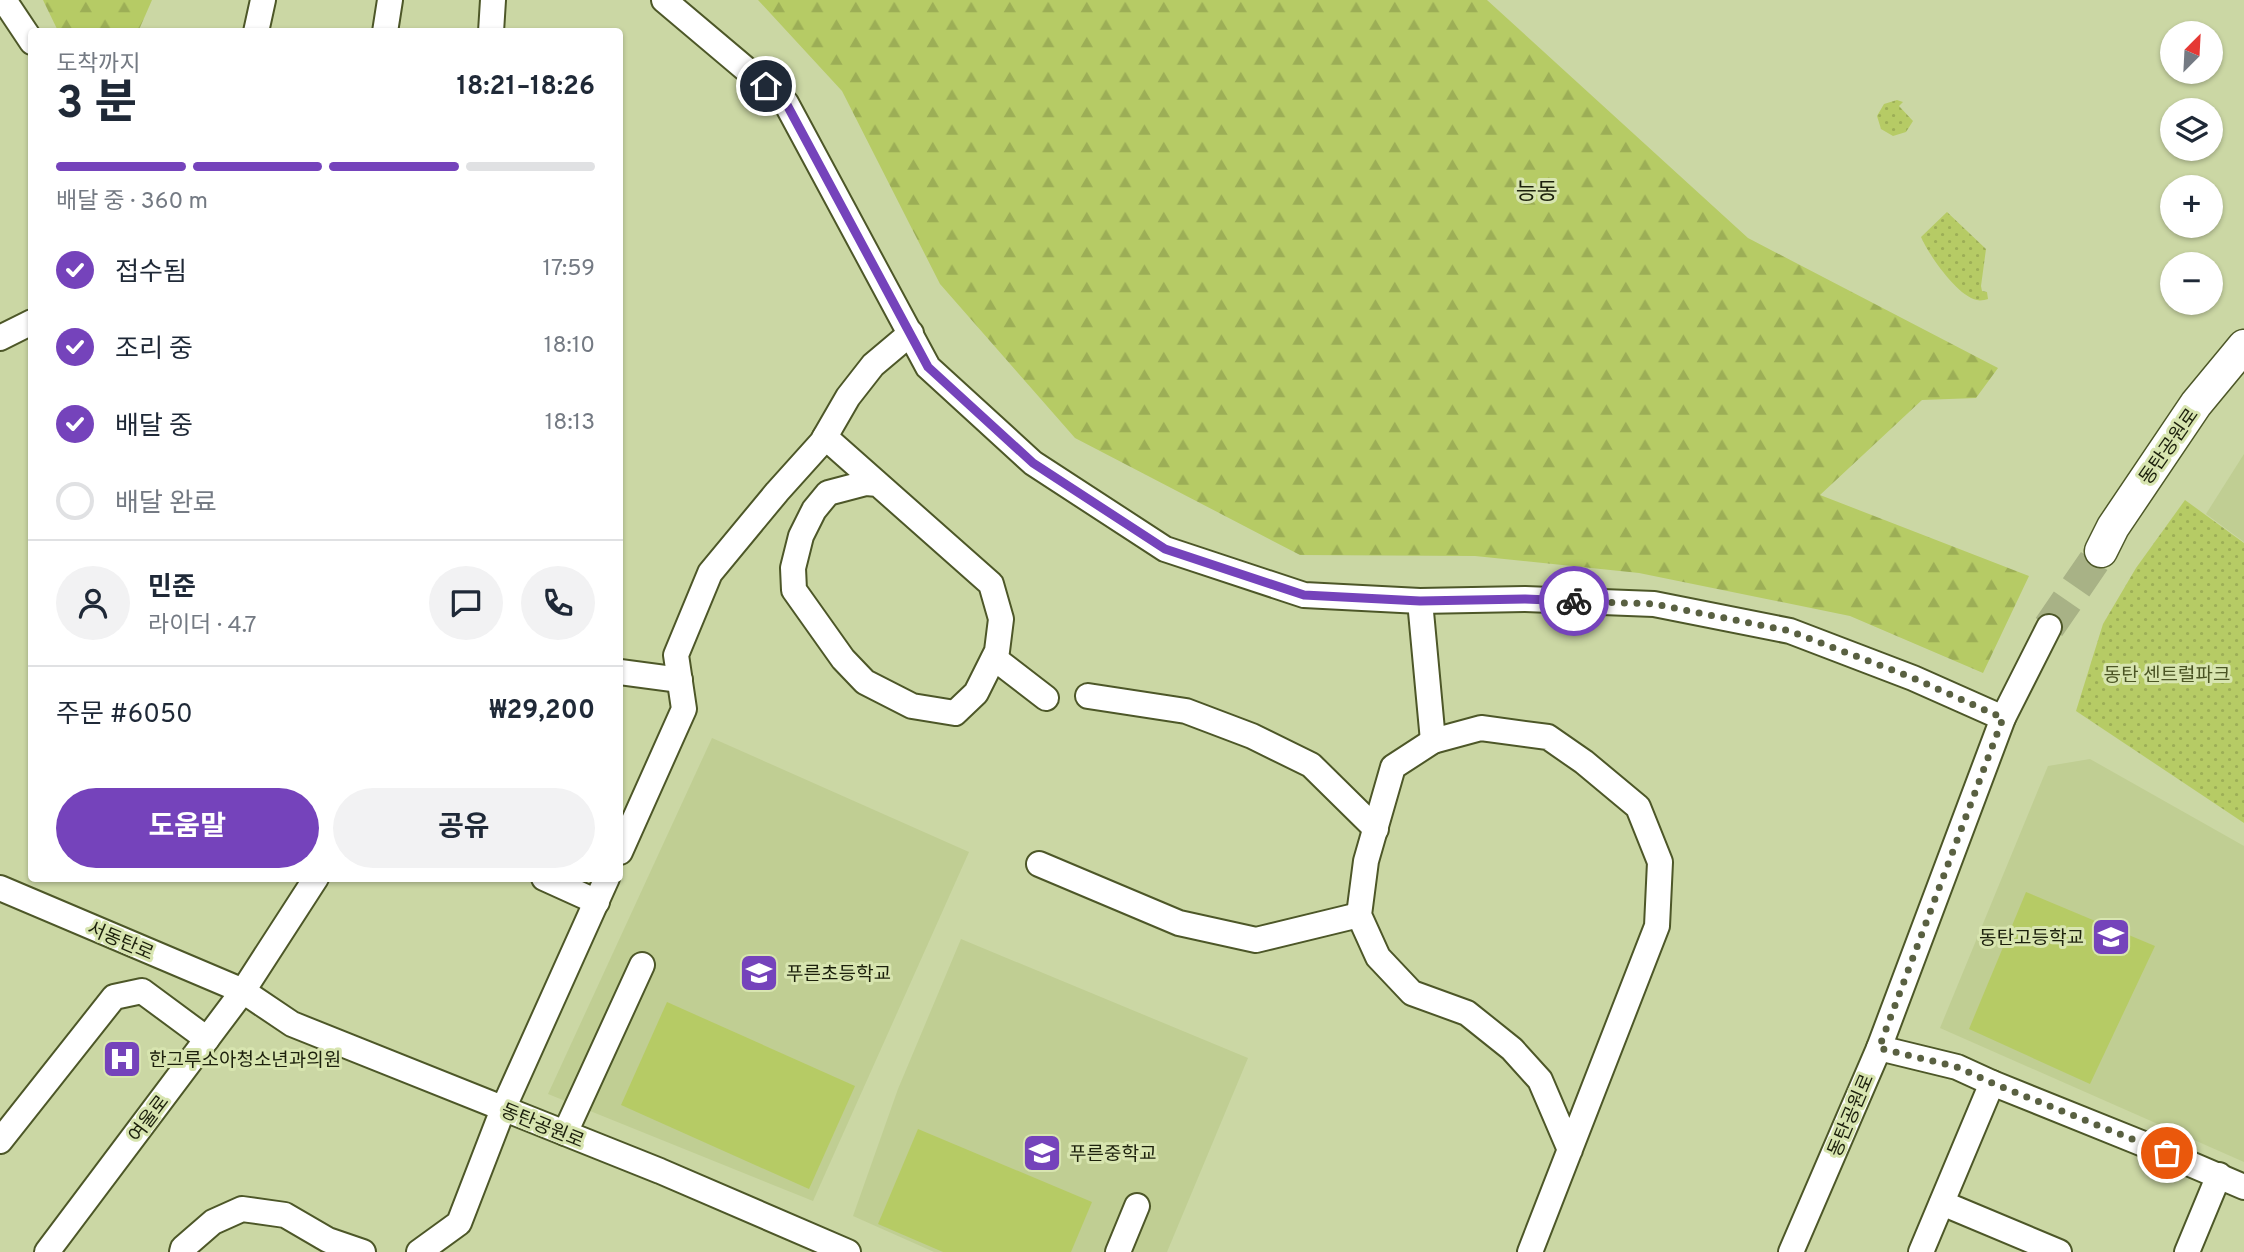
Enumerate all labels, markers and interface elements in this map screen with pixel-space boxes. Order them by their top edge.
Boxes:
north arrow [2160,21,2222,84]
map controls [2160,21,2223,315]
text: 도착까지 [56,51,141,80]
pin [736,56,796,116]
icon: home [747,67,785,105]
text: 18:21–18:26 [456,71,595,104]
text: 3 분 [56,76,137,135]
button: layers [2160,98,2223,161]
button: + [2160,175,2223,238]
district label: 능동 [1516,179,1558,208]
text: 배달 중 · 360 m [56,188,208,217]
icon: check [56,251,94,289]
button: − [2160,252,2223,315]
text: 17:59 [542,255,595,284]
text: 접수됨 [115,257,187,290]
icon: check [56,328,94,366]
text: 18:10 [544,332,595,361]
text: 조리 중 [115,334,193,367]
street label: 동탄공원로 [2135,404,2205,490]
icon: check [56,405,94,443]
text: 18:13 [545,409,595,438]
text: 배달 중 [115,411,193,444]
text: 배달 완료 [115,488,217,521]
button: person [56,566,130,640]
button: chat [429,566,503,640]
button: phone [521,566,595,640]
courier [1539,566,1609,636]
text: 민준 [148,572,196,605]
icon: bike [1555,582,1593,620]
text: 라이더 · 4.7 [148,612,257,641]
park label: 동탄 센트럴파크 [2104,664,2230,688]
text: ₩29,200 [489,695,595,728]
text: 주문 #6050 [56,699,193,732]
button: 도움말 [56,788,319,868]
button: 공유 [333,788,595,868]
school or university icon: 동탄고등학교 [2090,916,2132,958]
street label: 서동탄로 [83,917,157,967]
place label: 동탄고등학교 [1979,927,2084,951]
school or university icon: 푸른초등학교 [738,952,780,994]
place label: 푸른초등학교 [786,963,891,987]
hospital icon: 한그루소아청소년과의원 [101,1038,143,1080]
place label: 한그루소아청소년과의원 [149,1049,341,1073]
street label: 동탄공원로 [1824,1071,1880,1161]
street label: 여울로 [124,1091,175,1147]
street label: 동탄공원로 [497,1099,587,1154]
pin [2137,1123,2197,1183]
school or university icon: 푸른중학교 [1021,1132,1063,1174]
icon: bag [2148,1134,2186,1172]
place label: 푸른중학교 [1069,1143,1156,1167]

